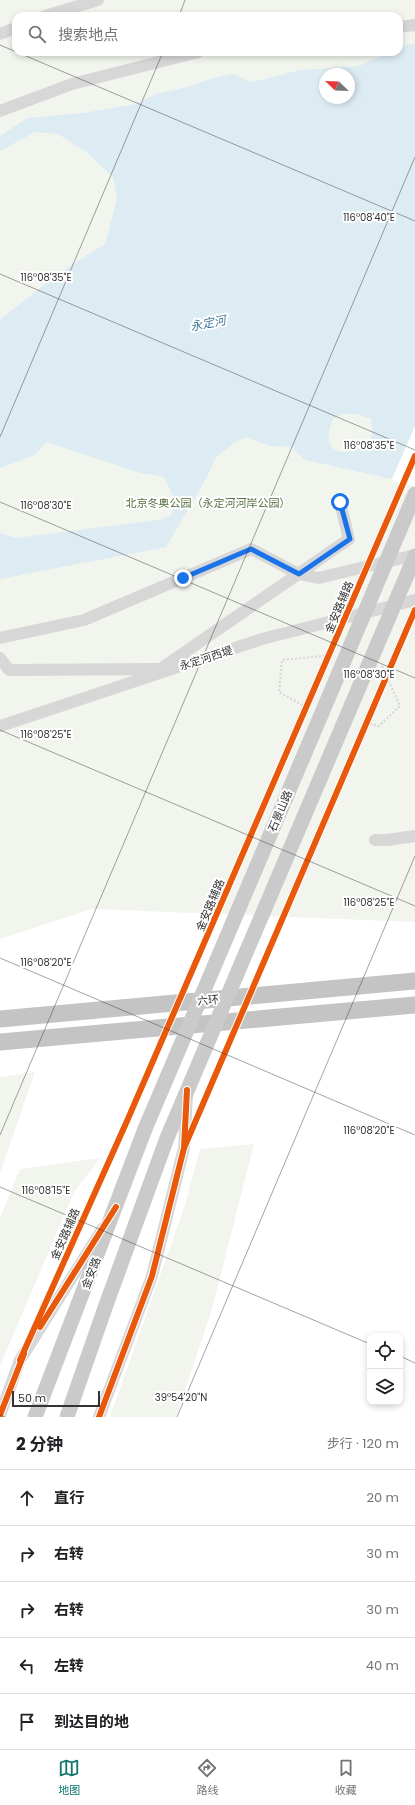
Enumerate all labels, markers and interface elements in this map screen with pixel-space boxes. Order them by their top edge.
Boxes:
search box [12,12,403,56]
icon: search [26,23,48,45]
text: 搜索地点 [58,24,118,45]
north arrow [319,68,355,104]
text: 116°08'40"E [343,210,395,225]
text: 116°08'35"E [20,270,72,285]
water label: 永定河 [189,311,229,335]
text: 116°08'35"E [343,438,395,453]
route start [331,493,349,511]
park label: 北京冬奥公园（永定河河岸公园） [126,495,291,511]
text: 116°08'30"E [20,498,72,513]
route end [174,569,192,587]
street label: 金安路辅路 [321,579,357,635]
street label: 永定河西堤 [177,642,235,674]
text: 116°08'30"E [343,667,395,682]
text: 116°08'25"E [20,727,72,742]
street label: 石景山路 [264,788,296,834]
street label: 金安路辅路 [192,877,228,933]
text: 116°08'25"E [343,895,395,910]
text: 116°08'20"E [20,955,72,970]
street label: 六环 [196,991,220,1009]
text: 116°08'20"E [343,1123,395,1138]
text: 116°08'15"E [22,1183,70,1198]
street label: 金安路辅路 [47,1206,83,1262]
street label: 金安路 [78,1255,104,1291]
map controls [367,1333,403,1405]
button: locate [367,1333,403,1369]
button: layers [367,1369,403,1405]
scale bar [12,1389,100,1408]
text: 50 m [18,1390,46,1406]
text: 39°54'20"N [155,1390,207,1405]
text: 2 分钟 [16,1432,63,1456]
text: 步行 · 120 m [327,1434,399,1453]
icon: ahead [16,1487,38,1509]
text: 直行 [54,1487,84,1508]
text: 20 m [366,1488,399,1507]
icon: right [16,1543,38,1565]
text: 右转 [54,1543,84,1564]
text: 30 m [366,1544,399,1563]
icon: right [16,1599,38,1621]
text: 右转 [54,1599,84,1620]
text: 30 m [366,1600,399,1619]
icon: left [16,1655,38,1677]
text: 左转 [54,1655,84,1676]
text: 40 m [366,1656,399,1675]
icon: arrive [16,1711,38,1733]
text: 到达目的地 [54,1711,129,1732]
tab: 地图 [58,1757,80,1799]
tab: 路线 [196,1757,218,1799]
tab: 收藏 [335,1757,357,1799]

